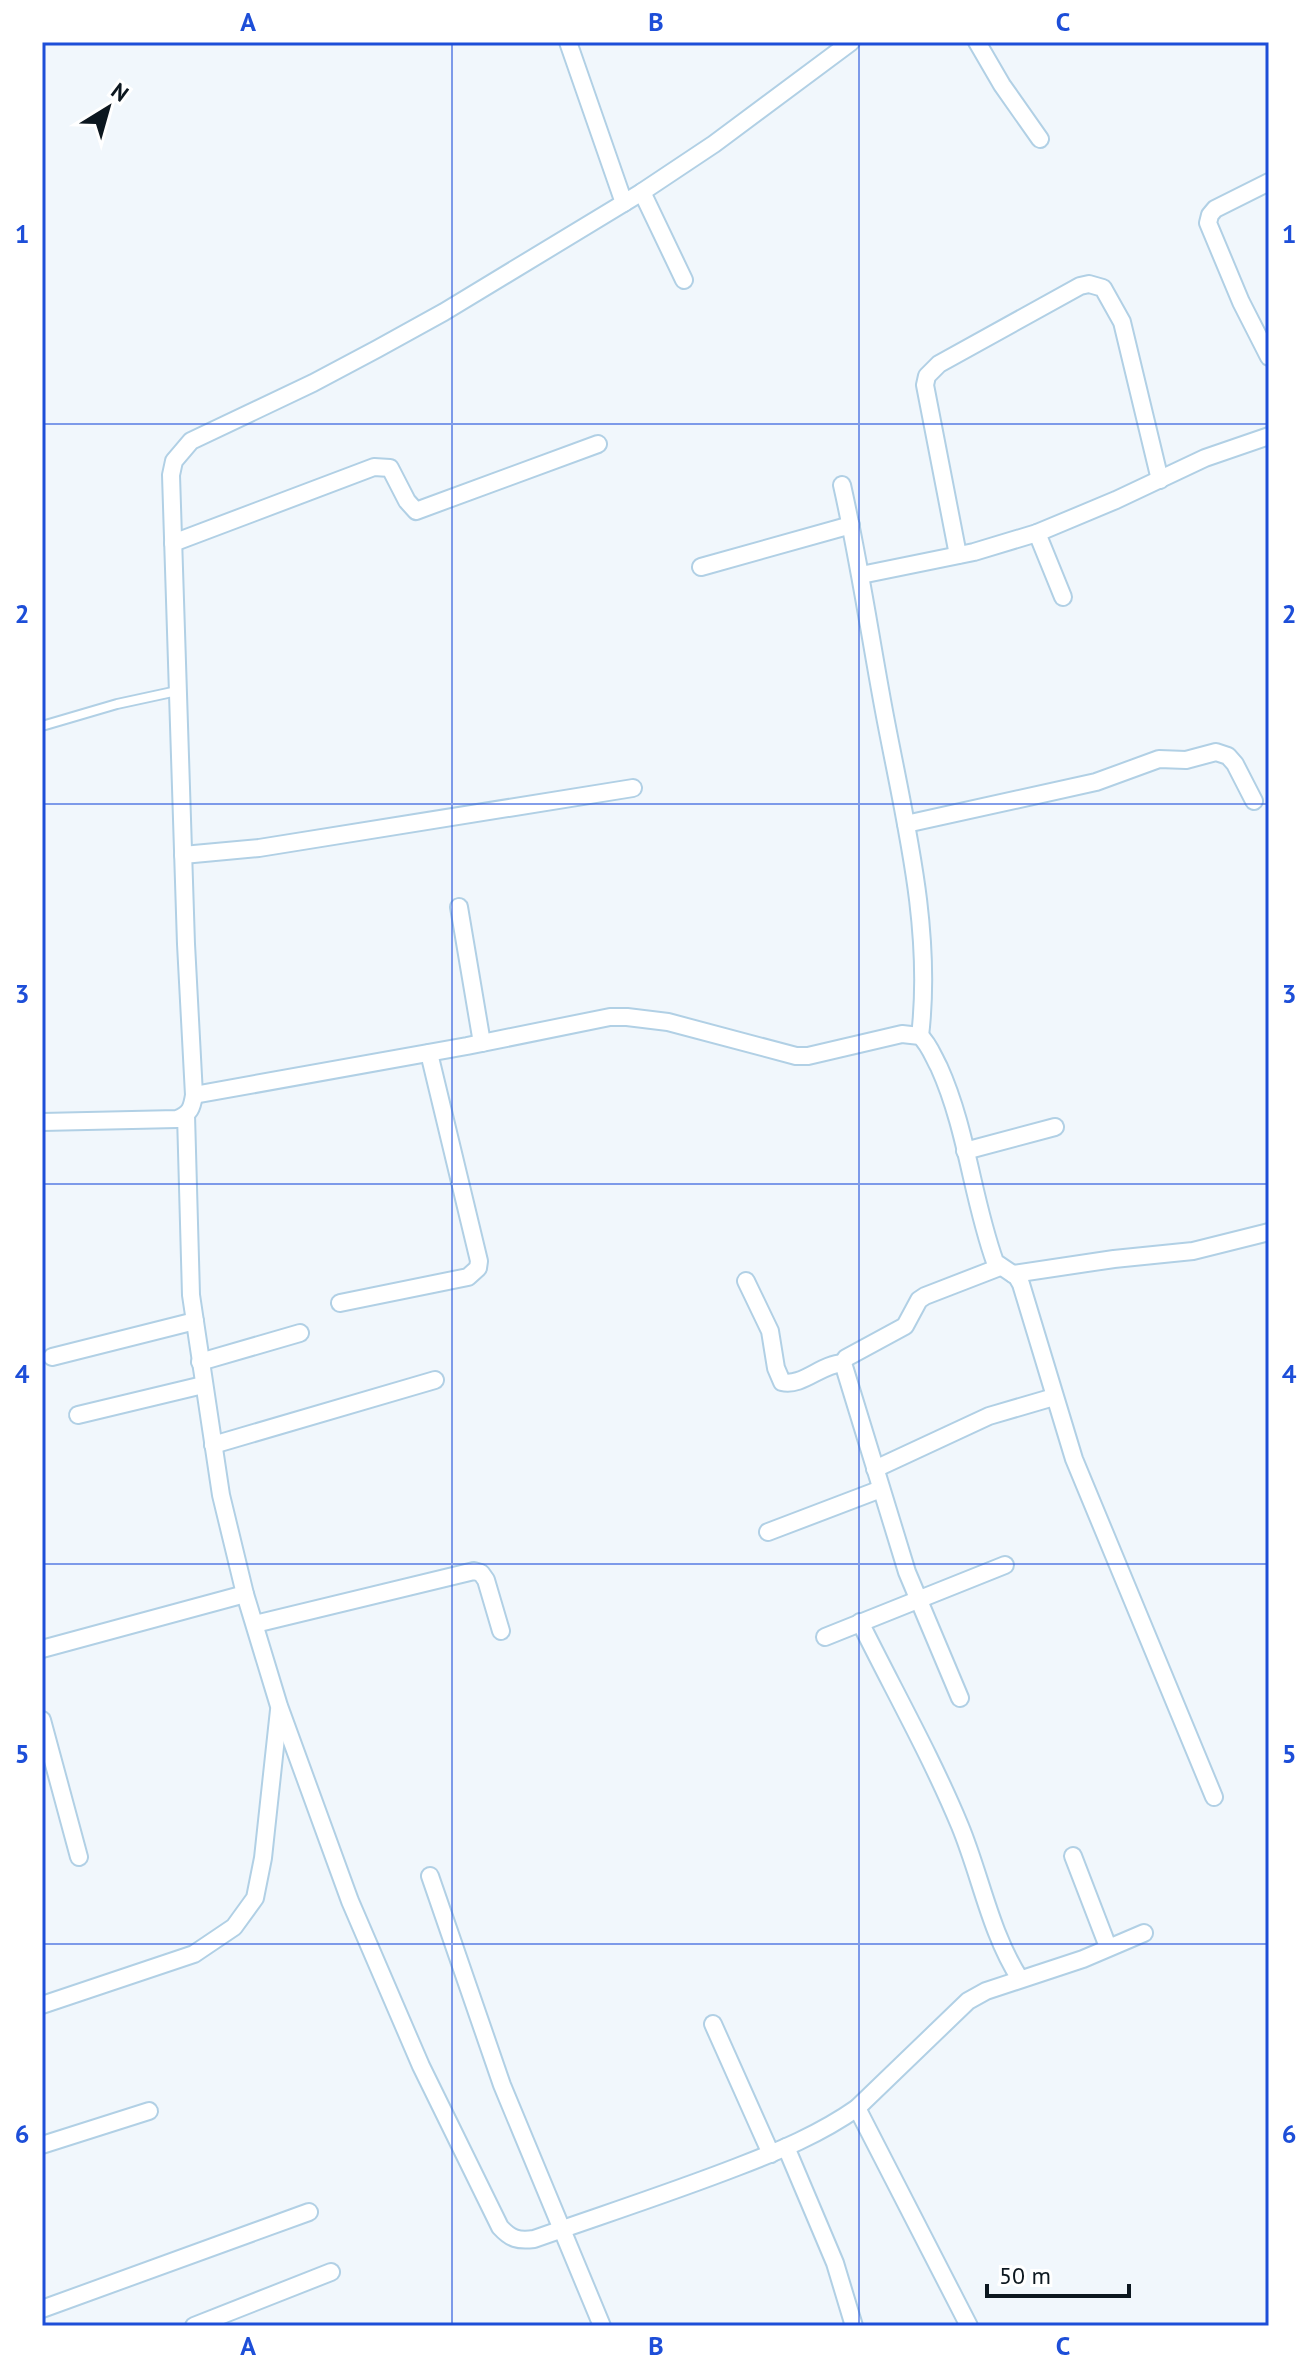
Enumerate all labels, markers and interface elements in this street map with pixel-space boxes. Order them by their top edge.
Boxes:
text: A [240,5,256,38]
text: B [648,5,664,38]
text: C [1056,5,1070,38]
north arrow [68,68,148,148]
text: N [106,76,134,108]
text: 1 [15,217,29,250]
text: 1 [1282,217,1296,250]
text: 2 [15,597,29,630]
text: 2 [1282,597,1296,630]
text: 3 [15,977,29,1010]
text: 3 [1282,977,1296,1010]
text: 4 [15,1357,30,1390]
text: 4 [1282,1357,1297,1390]
text: 5 [15,1737,29,1770]
text: 5 [1282,1737,1296,1770]
text: 6 [15,2117,29,2150]
text: 6 [1282,2117,1296,2150]
scale bar [987,2248,1129,2298]
text: 50 m [999,2260,1051,2291]
text: A [240,2329,256,2362]
text: B [648,2329,664,2362]
text: C [1056,2329,1070,2362]

